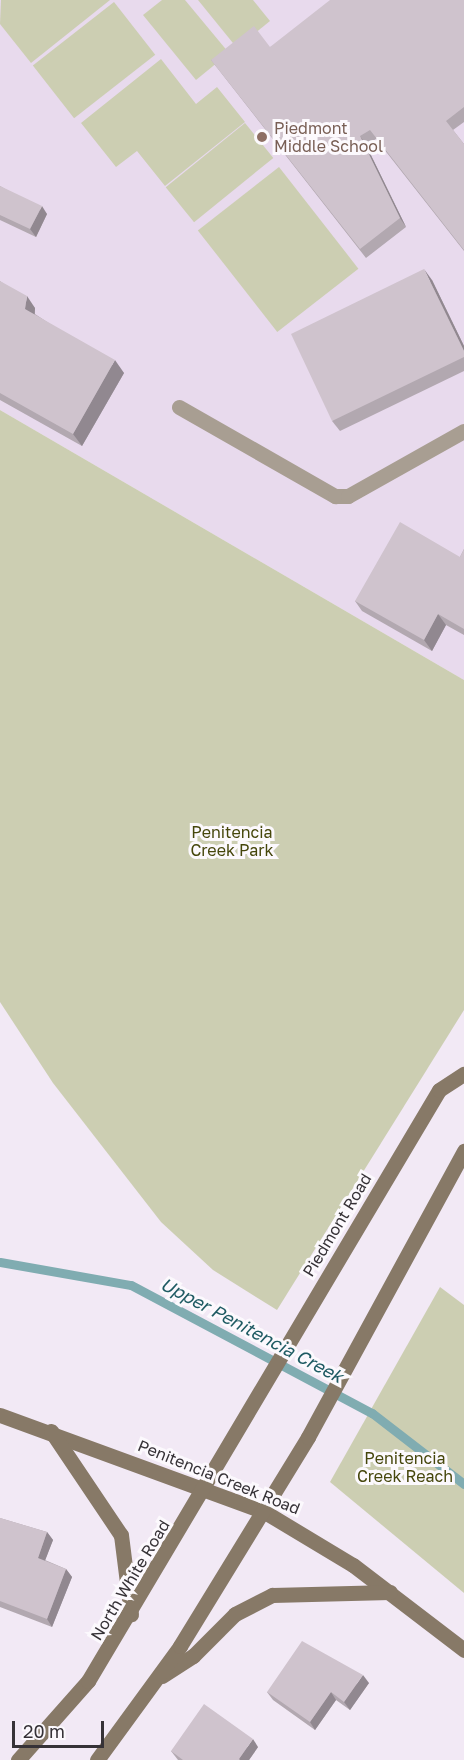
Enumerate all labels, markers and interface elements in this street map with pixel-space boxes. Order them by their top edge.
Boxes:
place label: Piedmont Middle School [274,118,383,156]
marker: Piedmont Middle School [255,130,269,144]
park label: Penitencia Creek Park [190,822,274,860]
street label: Piedmont Road [299,1170,375,1280]
water label: Upper Penitencia Creek [157,1273,347,1387]
street label: Penitencia Creek Road [135,1436,303,1518]
park label: Penitencia Creek Reach [357,1448,453,1486]
street label: North White Road [87,1516,173,1644]
scale bar [15,1709,106,1747]
text: 20 m [23,1720,65,1742]

